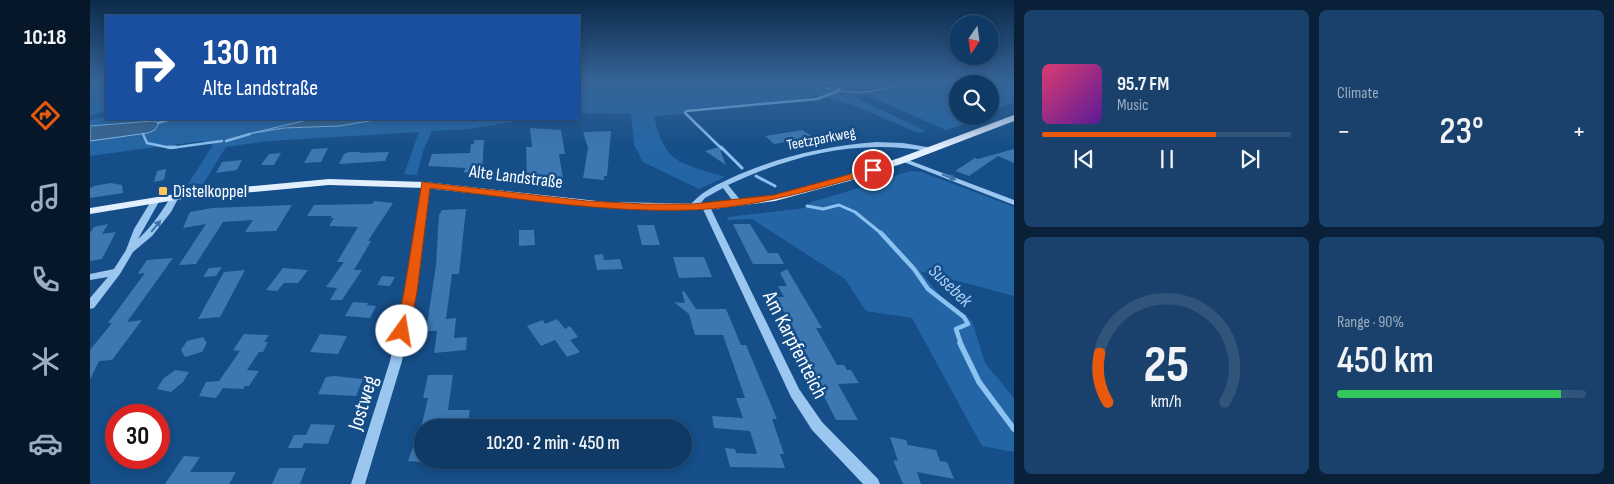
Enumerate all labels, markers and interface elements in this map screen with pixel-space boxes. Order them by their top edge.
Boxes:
north arrow [949,15,999,65]
map controls [949,15,999,125]
text: 10:18 [24,24,66,51]
text: 130 m [203,32,278,75]
icon: right [120,35,185,100]
text: 95.7 FM [1117,73,1169,96]
text: Alte Landstraße [203,75,318,102]
button: search [949,75,999,125]
text: Climate [1337,84,1379,103]
text: Music [1117,96,1148,115]
icon: directions [28,98,63,133]
text: 23° [1439,109,1484,154]
text: − [1337,115,1351,148]
text: + [1572,115,1586,148]
street label: Teetzparkweg [785,123,857,155]
icon: previous [1070,145,1098,173]
icon: pause [1153,145,1181,173]
icon: next [1236,145,1264,173]
pin [852,149,894,191]
icon: arrive [859,156,887,184]
street label: Alte Landstraße [467,161,564,193]
one-way arrow [941,174,956,182]
icon: music [28,180,63,215]
place label: Distelkoppel [173,181,247,202]
marker: Distelkoppel [157,185,169,197]
one-way arrow [150,220,161,233]
water label: Susebek [923,260,977,313]
icon: phone [28,262,63,297]
street label: Am Karpfenteich [757,286,833,403]
position arrow [375,304,427,356]
text: Range · 90% [1337,313,1404,332]
text: 25 [1144,334,1189,397]
text: 450 km [1337,338,1434,383]
icon: climate [28,344,63,379]
street label: Jostweg [343,373,383,434]
text: km/h [1151,391,1182,412]
speed limit sign: 30 [105,404,170,469]
icon: car [28,426,63,461]
text: 10:20 · 2 min · 450 m [486,432,620,455]

